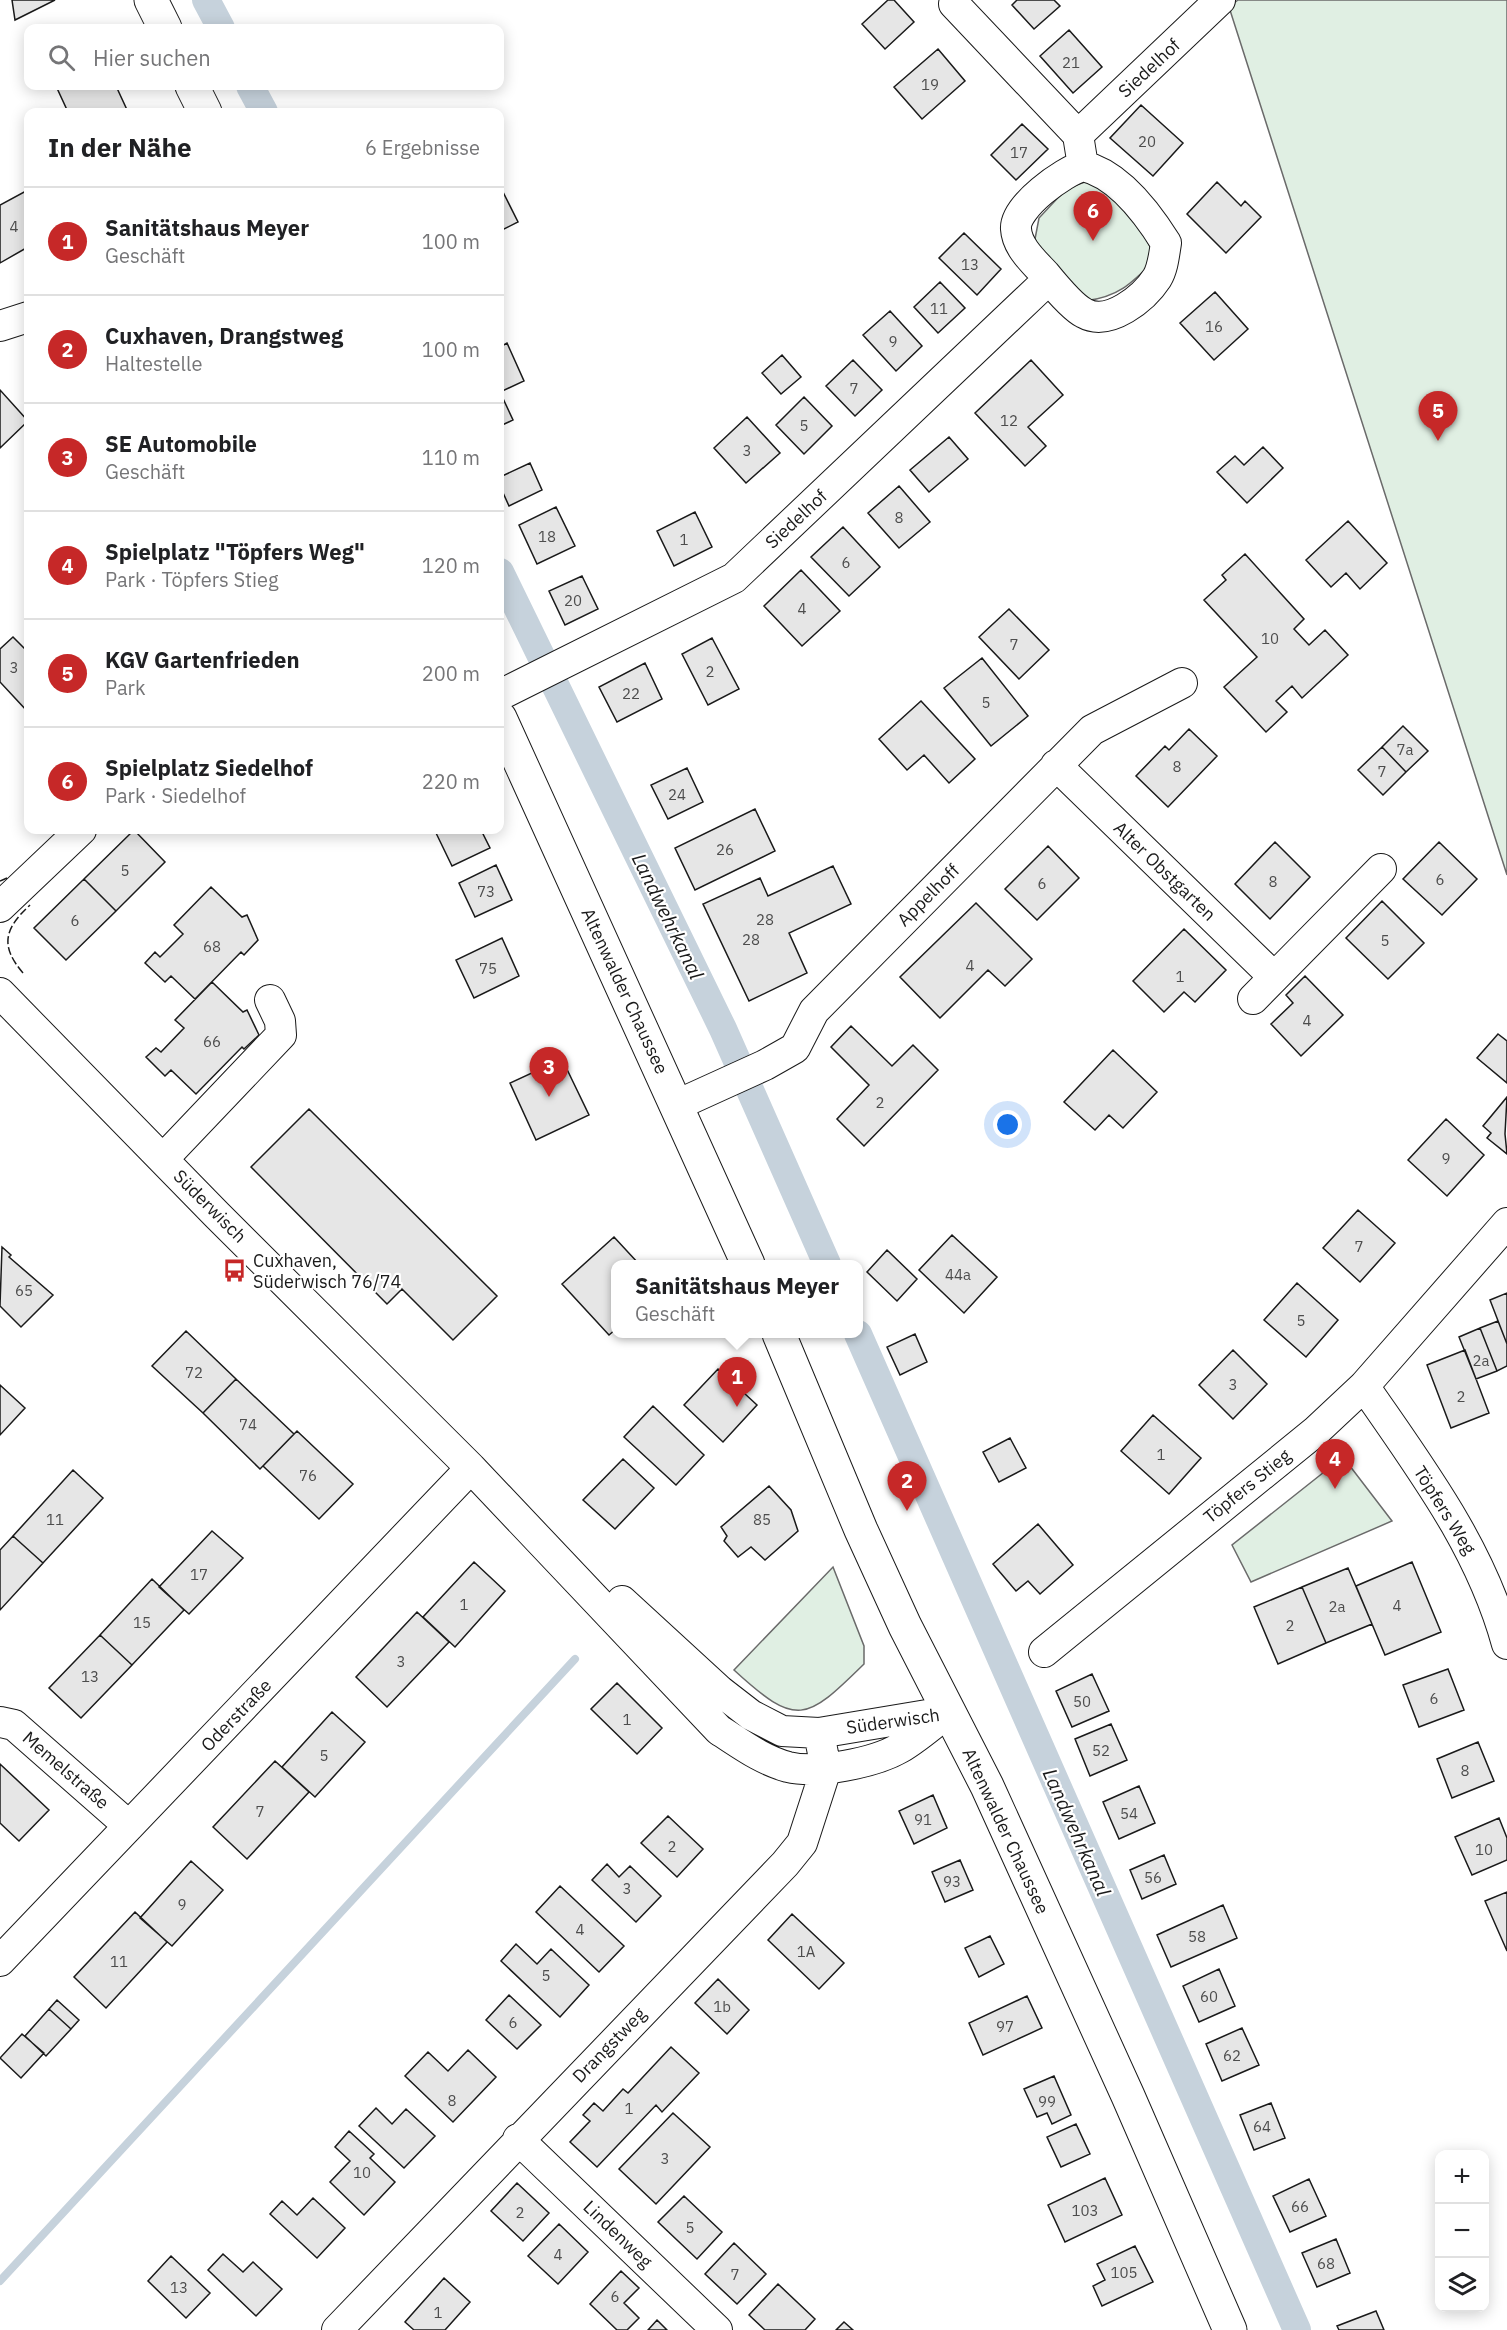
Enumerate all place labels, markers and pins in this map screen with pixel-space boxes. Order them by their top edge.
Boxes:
pin: 6 [1074,192,1112,241]
pin: 5 [1418,392,1458,441]
pin: 3 [530,1048,568,1097]
place label: Cuxhaven, Süderwisch 76/74 [253,1249,402,1293]
bus stop icon: Cuxhaven, Süderwisch 76/74 [222,1257,248,1283]
pin: 1 [718,1358,756,1407]
pin: 4 [1316,1440,1354,1489]
pin: 2 [888,1462,926,1511]

